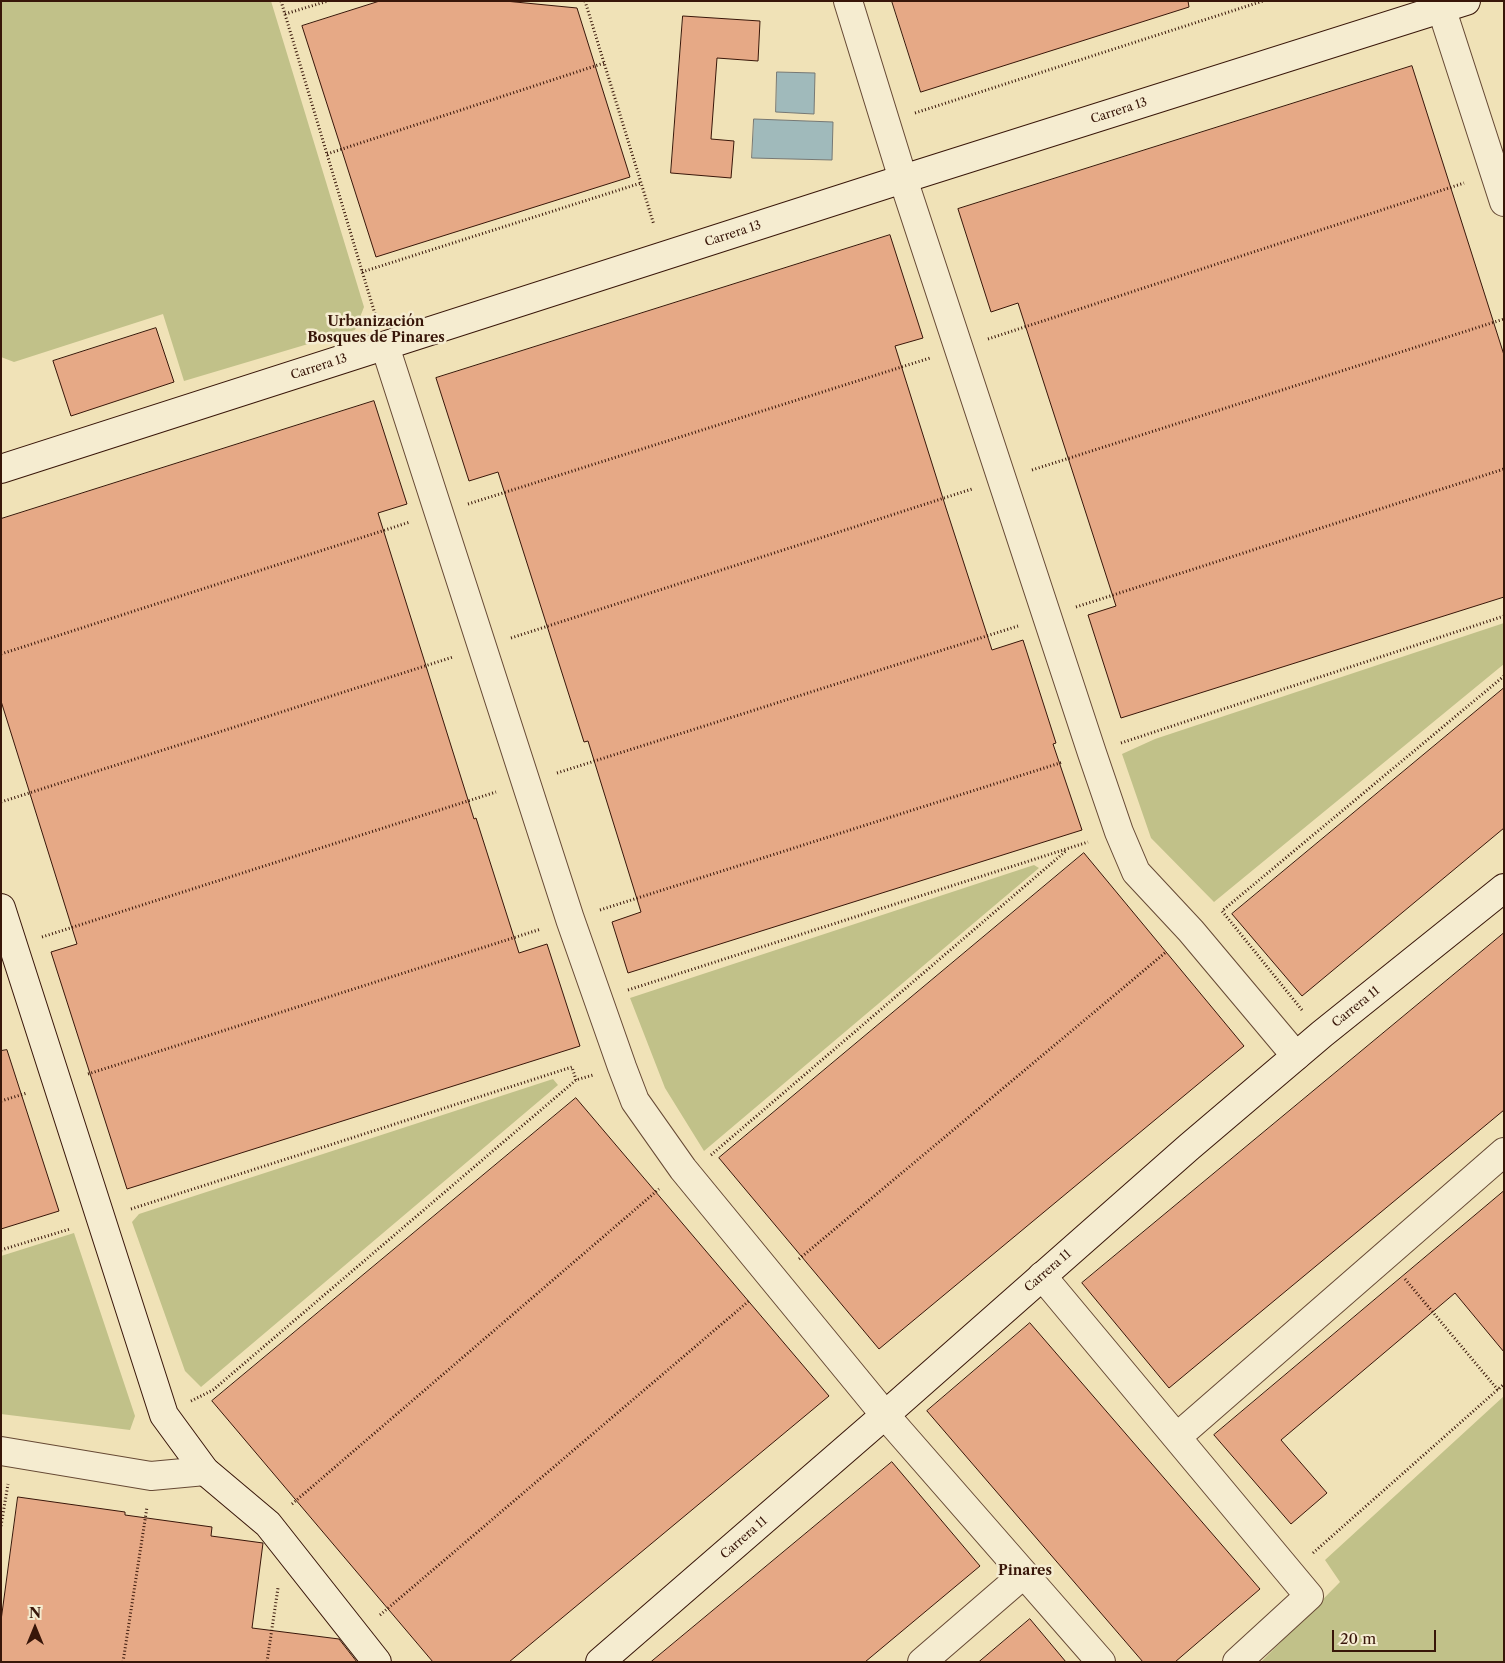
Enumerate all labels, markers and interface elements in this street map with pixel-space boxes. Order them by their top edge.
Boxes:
street label: Carrera 13 [1089,95,1149,127]
street label: Carrera 13 [703,218,763,250]
district label: Urbanización Bosques de Pinares [307,314,445,347]
street label: Carrera 13 [289,351,349,383]
street label: Carrera 11 [1329,984,1383,1030]
street label: Carrera 11 [1022,1247,1074,1295]
street label: Carrera 11 [718,1514,770,1562]
district label: Pinares [998,1563,1052,1579]
north arrow [10,1603,60,1653]
text: N [29,1604,41,1622]
scale bar [1335,1620,1439,1652]
text: 20 m [1340,1629,1376,1648]

